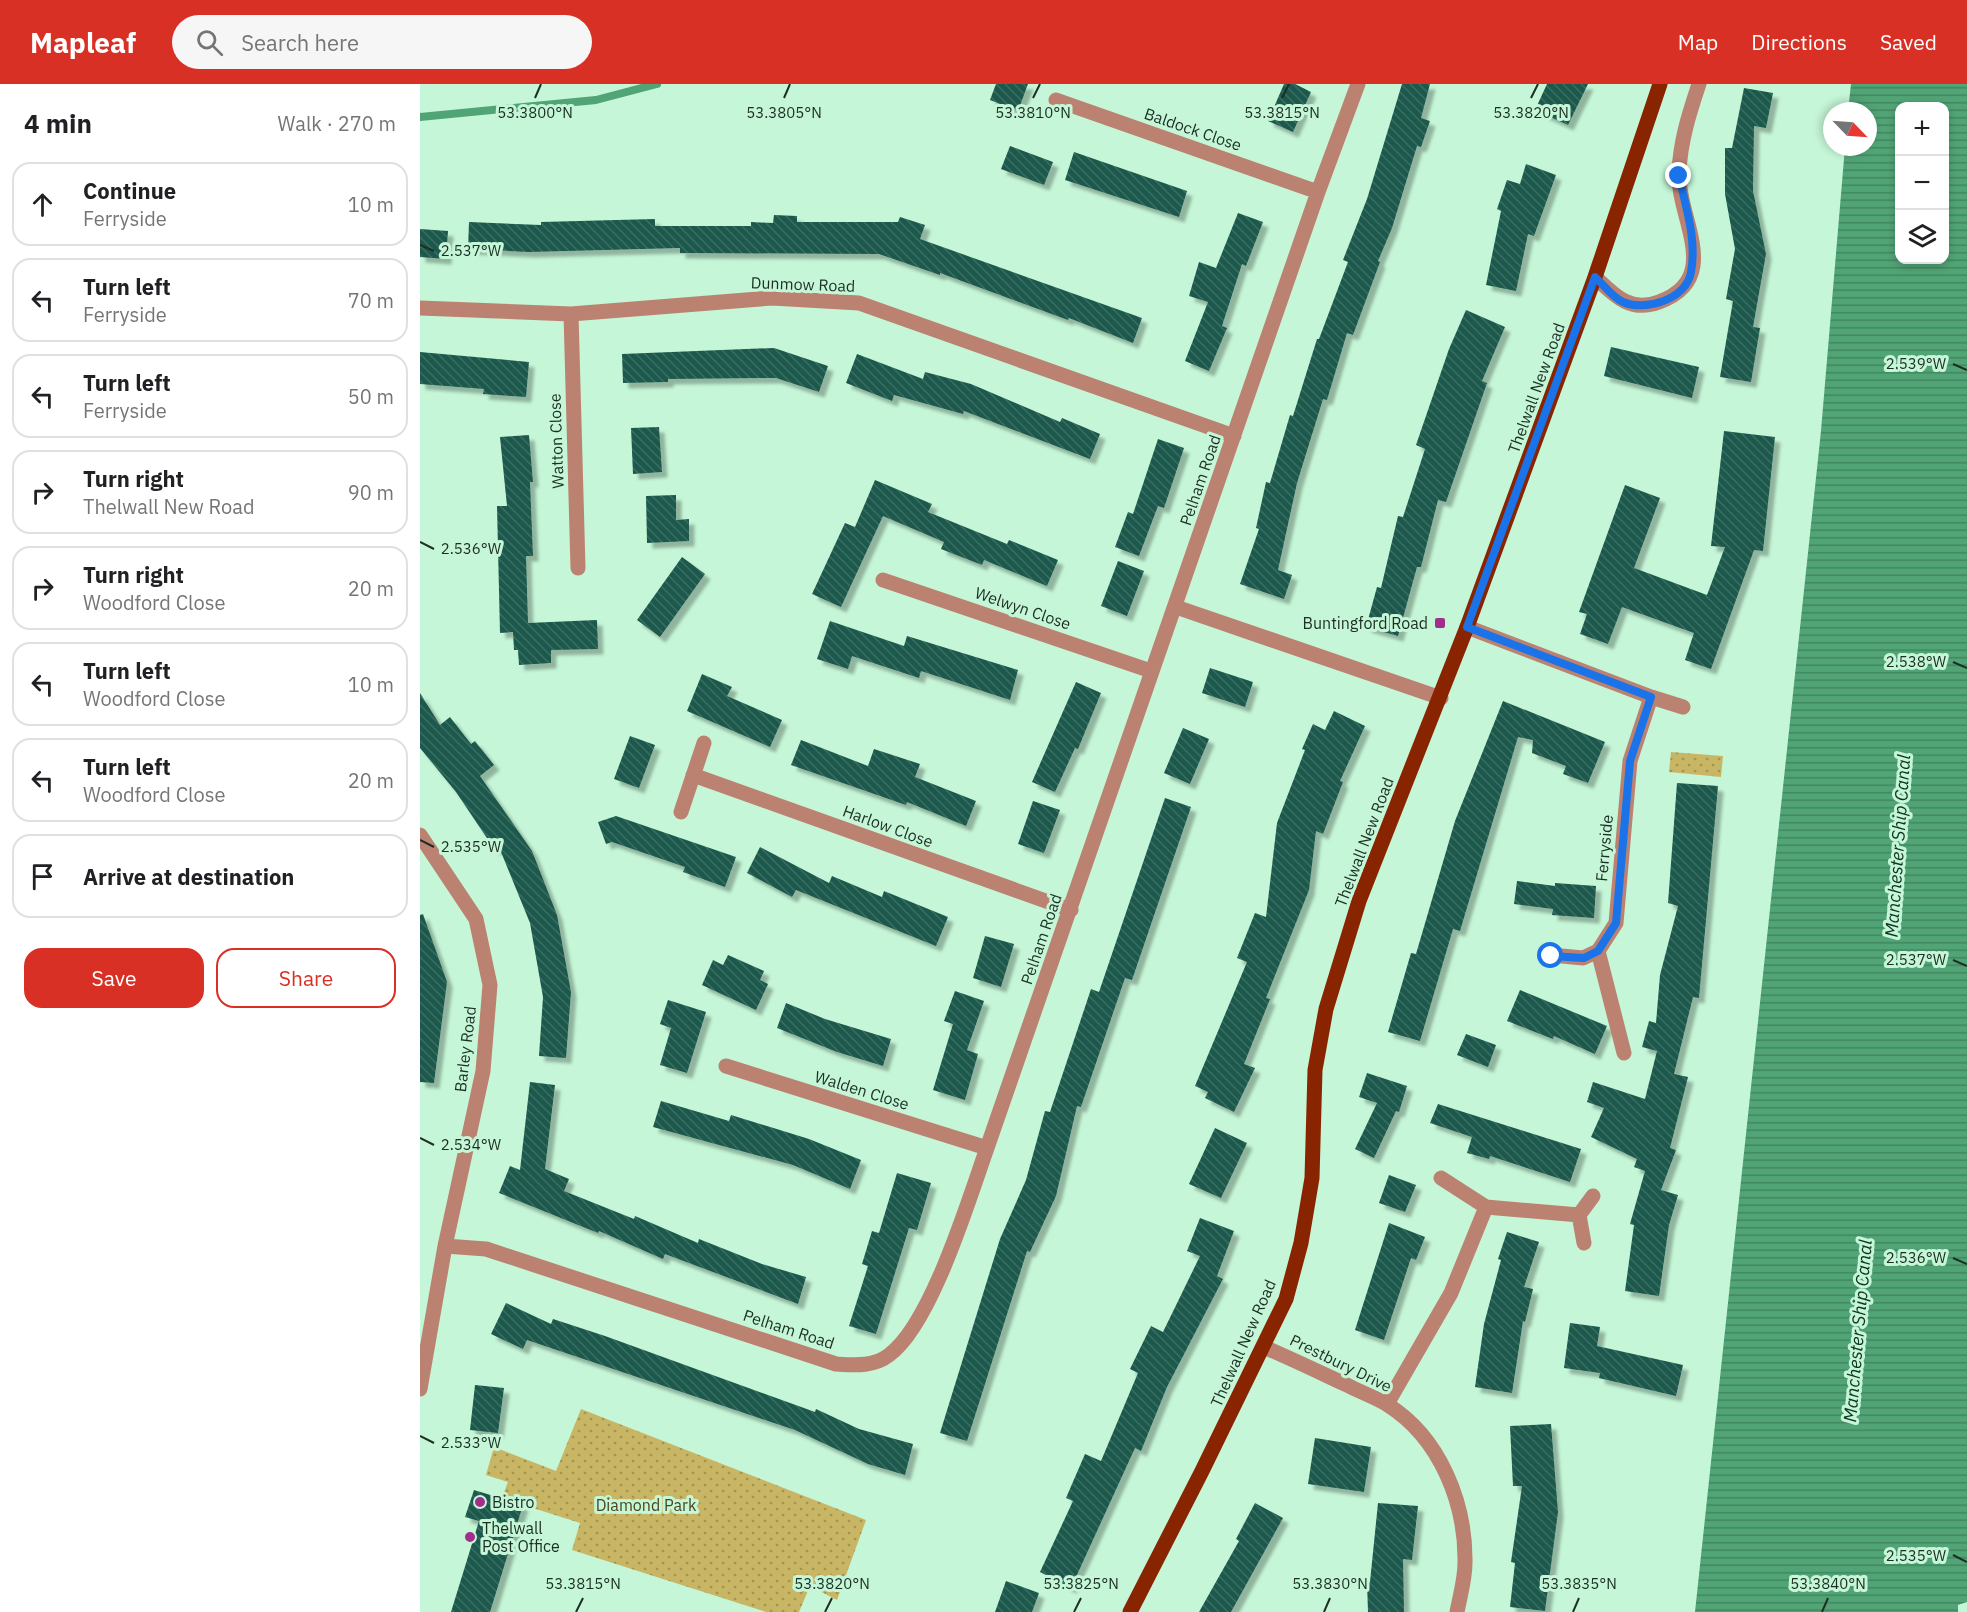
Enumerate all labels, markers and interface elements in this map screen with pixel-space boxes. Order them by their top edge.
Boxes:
search box [172,15,592,69]
text: Mapleaf [30,24,136,61]
icon: search [193,26,226,59]
text: Search here [241,28,359,57]
text: Map [1678,28,1718,56]
text: Directions [1751,28,1847,56]
text: Saved [1880,28,1937,56]
north arrow [1823,102,1877,156]
map controls [1895,102,1949,264]
button: + [1895,102,1949,156]
text: 53.3800°N [497,103,573,122]
text: 53.3805°N [746,103,822,122]
text: 53.3810°N [995,103,1071,122]
street label: Baldock Close [1142,103,1245,155]
text: 53.3815°N [1244,103,1320,122]
text: 53.3820°N [1493,103,1569,122]
text: 4 min [24,106,92,140]
text: Walk · 270 m [278,110,396,137]
button: − [1895,156,1949,210]
route end [1665,162,1691,188]
text: Continue [83,176,176,205]
icon: ahead [26,188,59,221]
text: 10 m [348,191,394,218]
text: Ferryside [83,205,167,232]
button: layers [1895,210,1949,264]
text: 2.537°W [441,241,502,260]
text: Turn left [83,272,171,301]
street label: Dunmow Road [750,272,856,296]
icon: left [26,284,59,317]
text: 70 m [348,287,394,314]
text: Ferryside [83,301,167,328]
street label: Thelwall New Road [1503,320,1569,456]
text: 2.539°W [1886,354,1947,373]
text: Turn left [83,368,171,397]
icon: left [26,380,59,413]
text: 50 m [348,383,394,410]
street label: Watton Close [544,393,568,489]
text: Ferryside [83,397,167,424]
street label: Pelham Road [1175,432,1225,528]
text: Turn right [83,464,184,493]
icon: right [26,476,59,509]
text: 90 m [348,479,394,506]
text: Thelwall New Road [83,493,255,520]
text: 2.536°W [441,539,502,558]
text: Turn right [83,560,184,589]
icon: right [26,572,59,605]
text: 20 m [348,575,394,602]
street label: Welwyn Close [972,582,1074,634]
text: Woodford Close [83,589,225,616]
place label: Buntingford Road [1303,613,1428,633]
marker: Buntingford Road [1433,616,1447,630]
text: 2.538°W [1886,652,1947,671]
text: Turn left [83,656,171,685]
icon: left [26,668,59,701]
text: 10 m [348,671,394,698]
text: Woodford Close [83,685,225,712]
text: Turn left [83,752,171,781]
water label: Manchester Ship Canal [1880,754,1915,938]
icon: left [26,764,59,797]
text: 20 m [348,767,394,794]
street label: Thelwall New Road [1330,774,1398,910]
text: Woodford Close [83,781,225,808]
street label: Harlow Close [840,800,936,852]
street label: Ferryside [1591,814,1617,882]
text: 2.535°W [441,837,502,856]
icon: arrive [26,860,59,893]
text: Arrive at destination [83,862,294,891]
street label: Pelham Road [1016,891,1066,987]
route start [1537,942,1563,968]
button: Save [24,948,204,1008]
button: Share [216,948,396,1008]
text: 2.537°W [1886,950,1947,969]
street label: Barley Road [450,1005,480,1093]
street label: Walden Close [812,1066,912,1114]
text: 2.534°W [441,1135,502,1154]
water label: Manchester Ship Canal [1838,1238,1877,1423]
text: 2.536°W [1886,1248,1947,1267]
street label: Thelwall New Road [1206,1276,1280,1410]
street label: Pelham Road [741,1305,837,1353]
street label: Prestbury Drive [1287,1330,1395,1396]
text: 2.533°W [441,1433,502,1452]
place label: Bistro [492,1492,535,1512]
marker: Bistro [473,1495,487,1509]
park label: Diamond Park [596,1495,697,1515]
place label: Thelwall Post Office [482,1518,560,1556]
marker: Thelwall Post Office [463,1530,477,1544]
text: 2.535°W [1886,1546,1947,1565]
text: 53.3815°N [545,1574,621,1593]
text: 53.3820°N [794,1574,870,1593]
text: 53.3825°N [1043,1574,1119,1593]
text: 53.3830°N [1292,1574,1368,1593]
text: 53.3835°N [1541,1574,1617,1593]
text: 53.3840°N [1790,1574,1866,1593]

